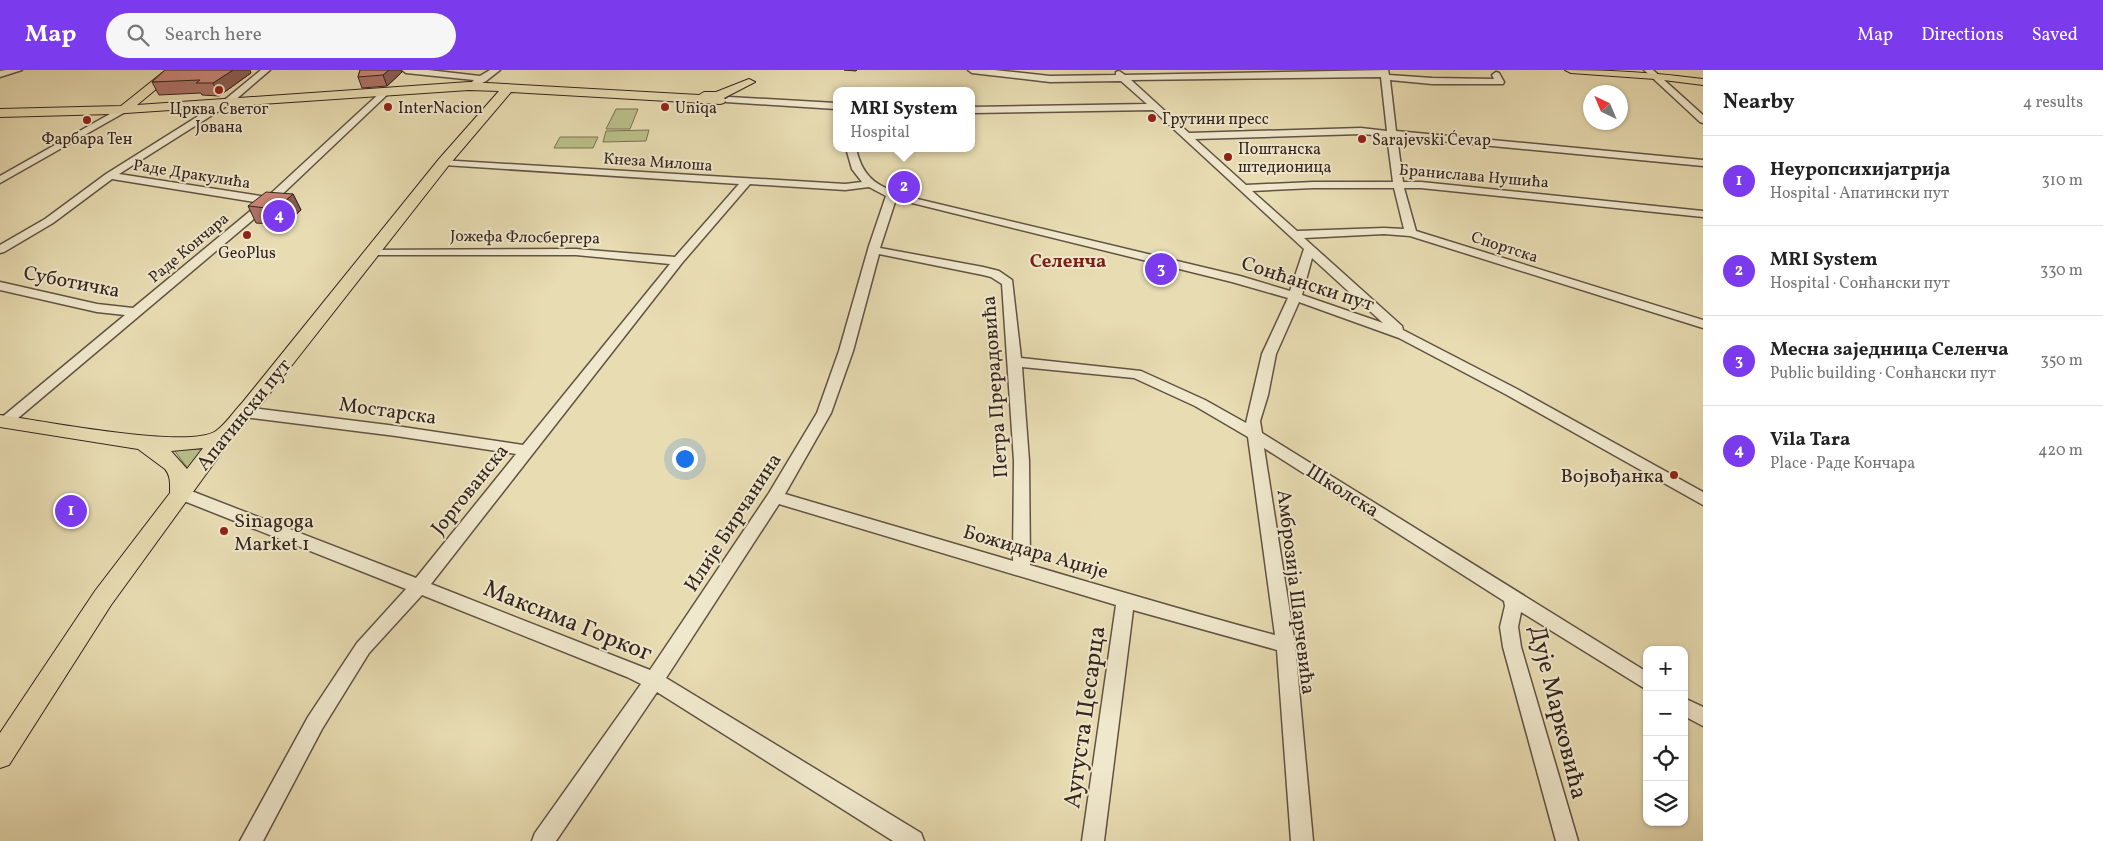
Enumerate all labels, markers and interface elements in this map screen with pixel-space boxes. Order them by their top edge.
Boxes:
search box [106,13,456,58]
text: Map [25,18,76,52]
icon: search [124,21,152,49]
text: Search here [164,22,262,48]
text: Map [1857,23,1893,48]
text: Directions [1921,23,2004,48]
text: Saved [2032,23,2078,48]
marker: Црква Светог Јована [213,84,225,96]
north arrow [1583,85,1628,130]
popup [833,87,975,152]
text: Nearby [1723,88,1794,117]
text: 4 results [2023,92,2083,114]
text: MRI System [850,96,958,122]
place label: InterNacion [398,98,483,120]
place label: Uniqa [675,98,717,120]
place label: Црква Светог Јована [169,99,269,139]
marker: InterNacion [382,101,394,113]
marker: Uniqa [659,101,671,113]
place label: Грутини пресс [1162,109,1269,131]
marker: Грутини пресс [1146,112,1158,124]
marker: Фарбара Тен [81,114,93,126]
text: Hospital [850,122,910,144]
place label: Фарбара Тен [42,129,133,151]
place label: Sarajevski Ćevap [1372,130,1491,152]
marker: Sarajevski Ćevap [1356,133,1368,145]
place label: Поштанска штедионица [1238,139,1332,179]
street label: Кнеза Милоша [603,148,713,178]
marker: Поштанска штедионица [1222,151,1234,163]
street label: Раде Дракулића [131,155,252,195]
text: Неуропсихијатрија [1770,157,1950,183]
street label: Бранислава Нушића [1398,159,1550,195]
pin: 2 [888,168,920,206]
text: 1 [1736,170,1742,192]
text: 310 m [2042,170,2083,192]
text: Hospital · Апатински пут [1770,183,1949,205]
pin: 4 [263,197,295,235]
street label: Раде Кончара [144,208,234,289]
street label: Јожефа Флосбергера [450,226,600,250]
street label: Спортска [1468,227,1541,269]
marker: GeoPlus [241,229,253,241]
place label: GeoPlus [218,243,276,265]
text: MRI System [1770,247,1878,273]
district label: Селенча [1030,249,1106,275]
pin: 3 [1145,250,1177,288]
street label: Сонћански пут [1237,250,1377,320]
street label: Суботичка [21,260,122,306]
text: 2 [1735,260,1743,282]
text: 330 m [2040,260,2083,282]
text: Hospital · Сонћански пут [1770,273,1950,295]
street label: Петра Прерадовића [976,295,1016,479]
text: Месна заједница Селенча [1770,337,2009,363]
text: 3 [1735,350,1743,372]
text: 350 m [2040,350,2083,372]
street label: Апатински пут [190,353,299,477]
text: Public building · Сонћански пут [1770,363,1996,385]
street label: Мостарска [337,391,438,433]
text: Vila Tara [1770,427,1850,453]
street label: Јоргованска [425,439,516,542]
text: 4 [1734,440,1744,462]
text: 420 m [2038,440,2083,462]
your location [672,446,698,472]
street label: Илије Бирчанина [678,448,789,598]
text: Place · Раде Кончара [1770,453,1915,475]
street label: Школска [1300,458,1384,525]
place label: Војвођанка [1560,463,1664,491]
marker: Војвођанка [1668,469,1680,481]
street label: Амброзија Шарчевића [1269,488,1321,696]
pin: 1 [55,492,87,530]
place label: Sinagoga Market 1 [234,508,314,559]
street label: Божидара Аџије [960,519,1111,587]
marker: Sinagoga Market 1 [218,525,230,537]
street label: Максима Горког [478,573,657,671]
street label: Дује Марковића [1519,622,1595,803]
street label: Аугуста Цесарца [1056,624,1116,811]
map controls [1643,646,1688,826]
button: + [1643,646,1688,691]
button: − [1643,691,1688,736]
button: locate [1643,736,1688,781]
button: layers [1643,781,1688,826]

